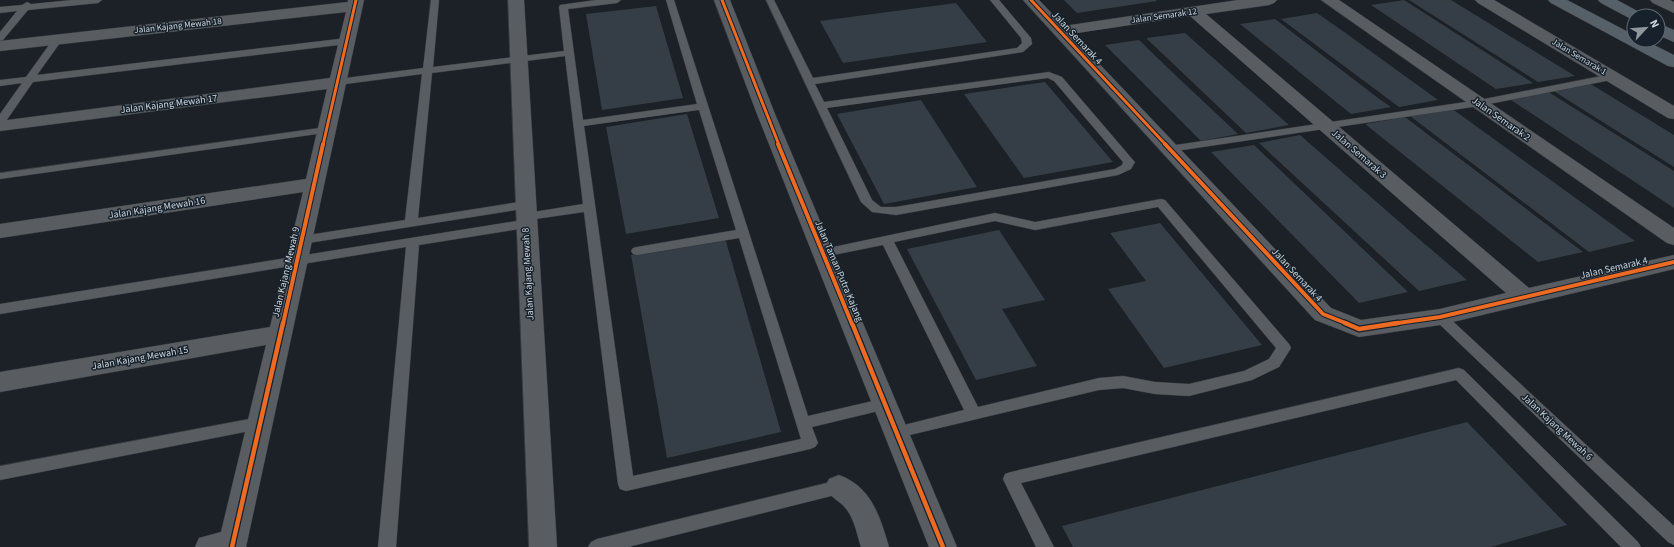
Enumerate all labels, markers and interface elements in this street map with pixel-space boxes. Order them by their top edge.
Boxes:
street label: Jalan Semarak 12 [1130,5,1198,27]
street label: Jalan Semarak 4 [1048,8,1106,68]
north arrow [1626,8,1666,48]
street label: Jalan Kajang Mewah 18 [134,15,223,37]
text: N [1646,17,1663,30]
street label: Jalan Semarak 1 [1549,36,1609,78]
street label: Jalan Kajang Mewah 17 [120,91,218,117]
street label: Jalan Semarak 2 [1469,94,1533,144]
street label: Jalan Semarak 3 [1328,126,1390,182]
street label: Jalan Kajang Mewah 16 [108,193,206,223]
street label: Jalan Taman Putra Kajang [811,218,867,324]
street label: Jalan Kajang Mewah 9 [269,225,303,319]
street label: Jalan Kajang Mewah 8 [519,227,537,321]
street label: Jalan Semarak 4 [1268,245,1326,305]
street label: Jalan Semarak 4 [1579,253,1649,283]
street label: Jalan Kajang Mewah 15 [91,343,189,373]
street label: Jalan Kajang Mewah 6 [1518,390,1596,464]

